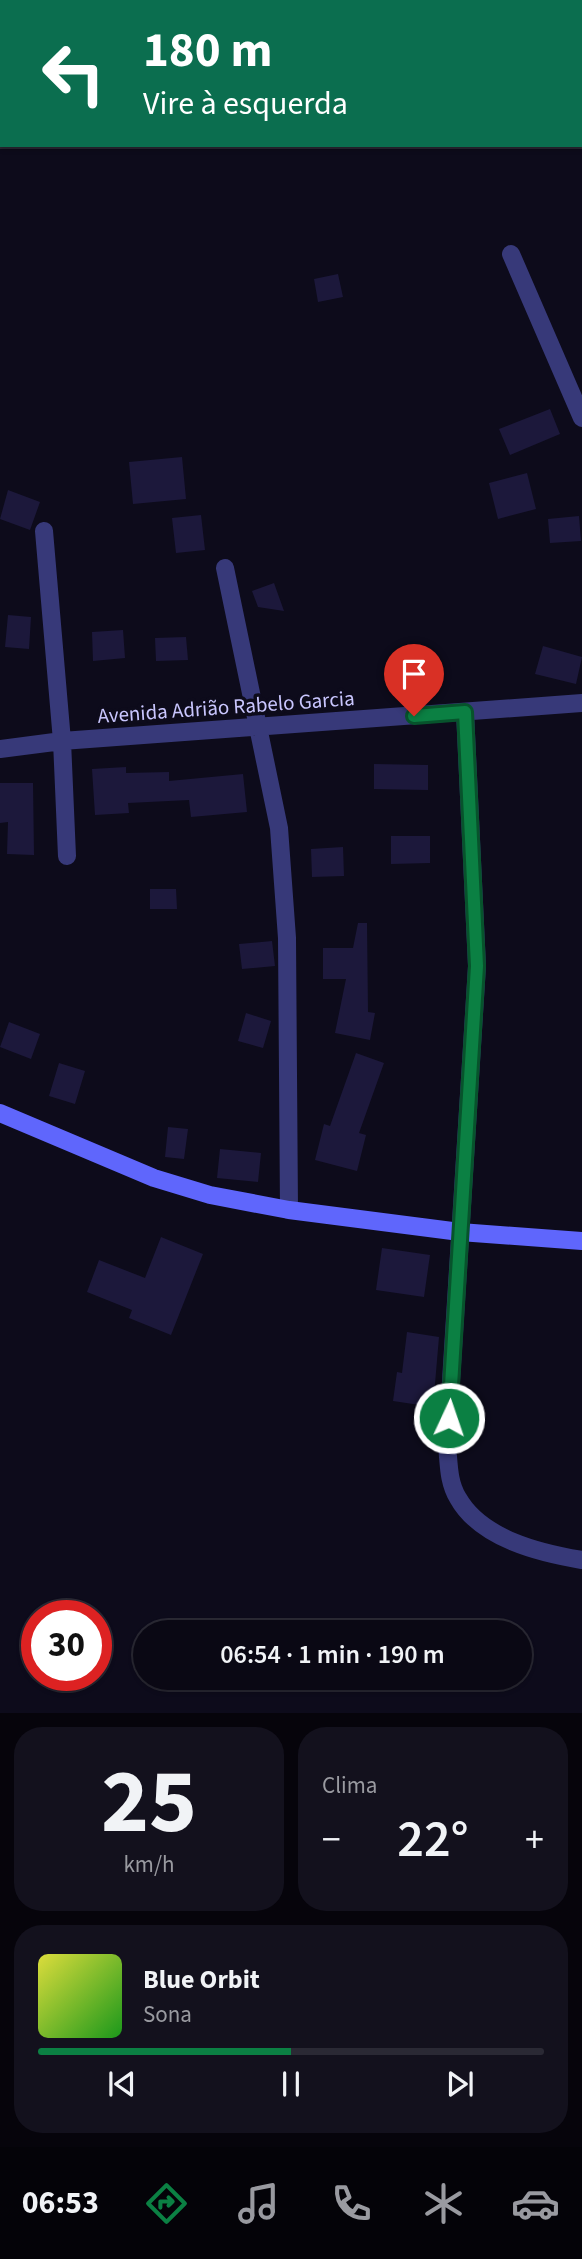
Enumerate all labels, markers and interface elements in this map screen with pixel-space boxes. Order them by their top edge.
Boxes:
text: 180 m [143,16,272,86]
icon: left [28,28,119,119]
text: Vire à esquerda [143,81,348,127]
pin [384,644,444,716]
icon: arrive [395,655,433,693]
street label: Avenida Adrião Rabelo Garcia [97,683,355,731]
position arrow [412,1381,486,1455]
speed limit sign: 30 [21,1600,112,1691]
text: 06:54 · 1 min · 190 m [220,1636,445,1673]
text: 25 [101,1738,197,1867]
text: Clima [322,1769,377,1802]
text: 22° [397,1803,469,1877]
text: − [322,1813,341,1867]
text: + [525,1813,544,1867]
text: km/h [123,1848,175,1881]
text: Blue Orbit [143,1961,260,1998]
text: Sona [143,1998,192,2031]
icon: previous [103,2065,141,2103]
icon: pause [272,2065,310,2103]
icon: next [441,2065,479,2103]
icon: directions [142,2179,191,2228]
icon: music [234,2179,283,2228]
icon: phone [327,2179,376,2228]
icon: climate [419,2179,468,2228]
icon: car [511,2179,560,2228]
text: 06:53 [22,2180,99,2226]

